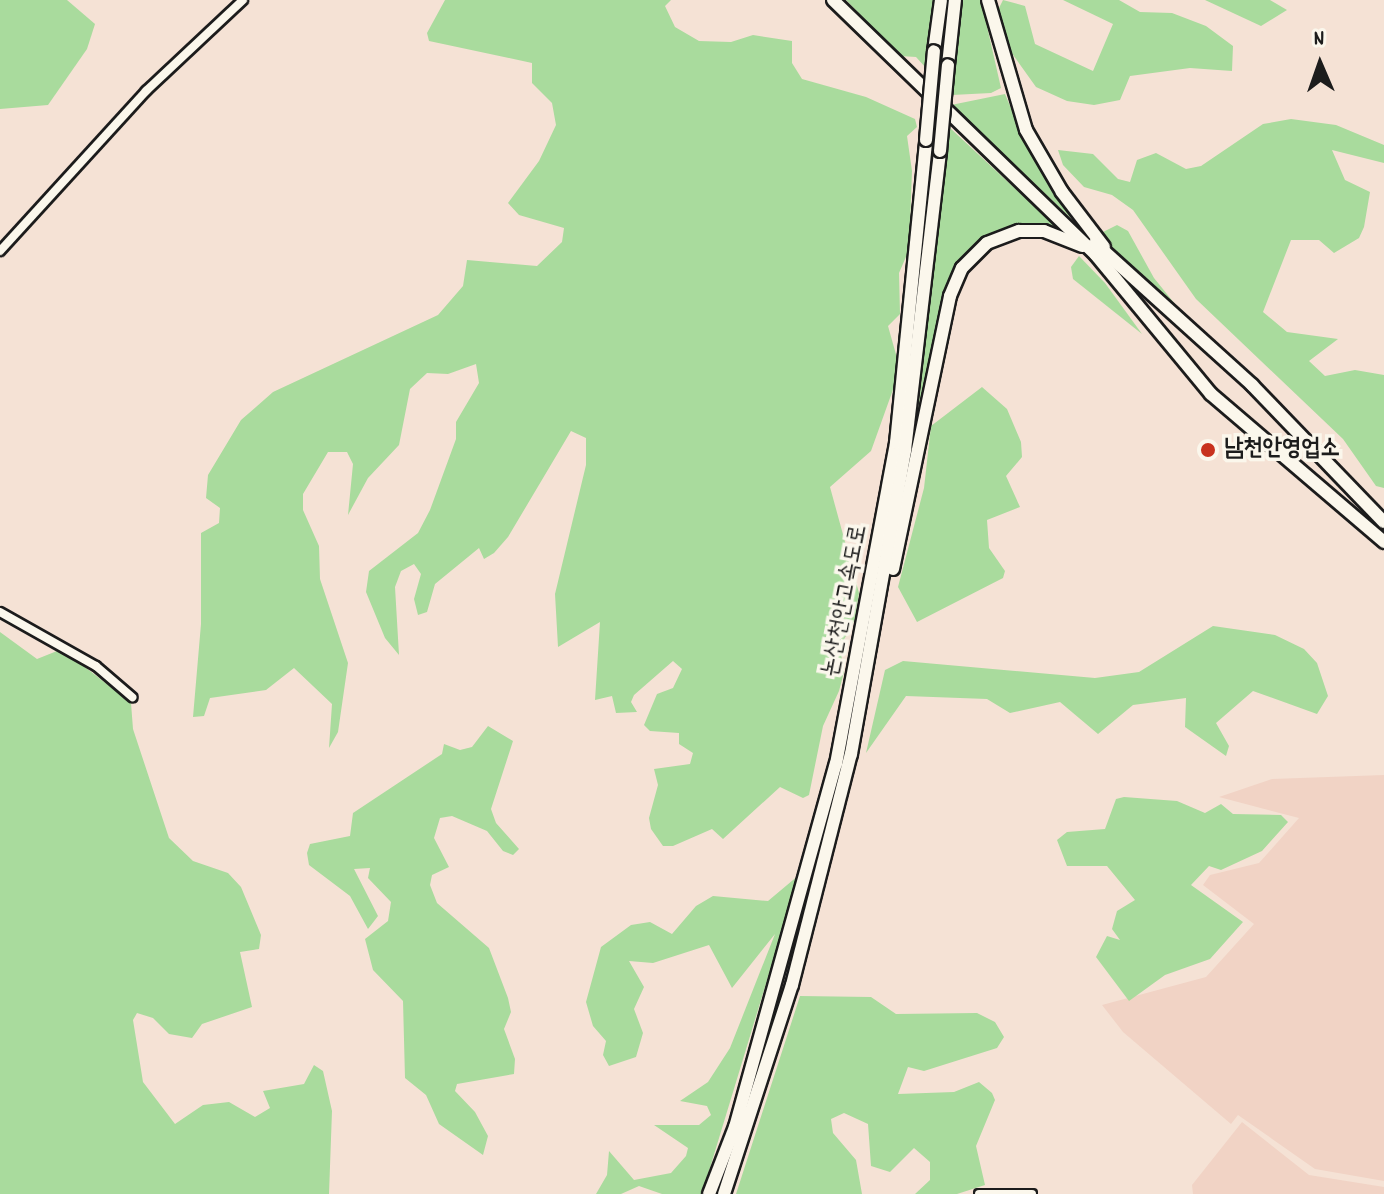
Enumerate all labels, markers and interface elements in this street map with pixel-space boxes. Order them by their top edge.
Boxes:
north arrow [1280,24,1360,104]
text: N [1313,24,1325,55]
place label: 남천안영업소 [1224,436,1340,464]
marker: 남천안영업소 [1199,441,1217,459]
street label: 논산천안고속도로 [817,522,875,680]

